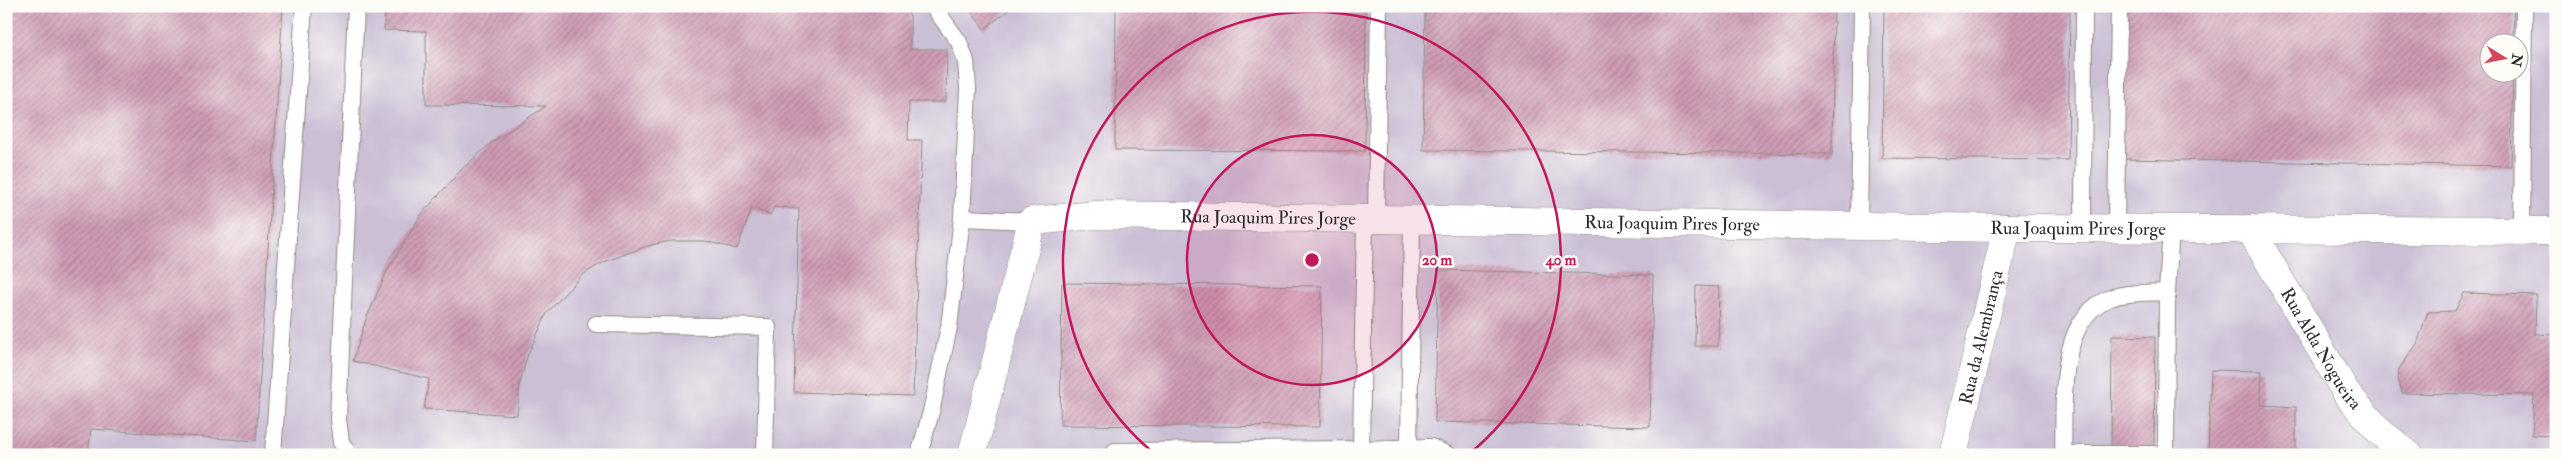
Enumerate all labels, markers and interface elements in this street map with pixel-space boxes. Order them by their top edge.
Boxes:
north arrow [2480,32,2530,82]
text: N [2507,52,2526,68]
street label: Rua Joaquim Pires Jorge [1180,205,1357,230]
street label: Rua Joaquim Pires Jorge [1584,210,1761,236]
street label: Rua Joaquim Pires Jorge [1990,216,2166,240]
centre of rings [1303,251,1321,269]
text: 20 m [1422,251,1452,270]
text: 40 m [1545,251,1577,270]
street label: Rua da Alembrança [1954,267,2008,407]
street label: Rua Alda Nogueira [2275,283,2367,415]

